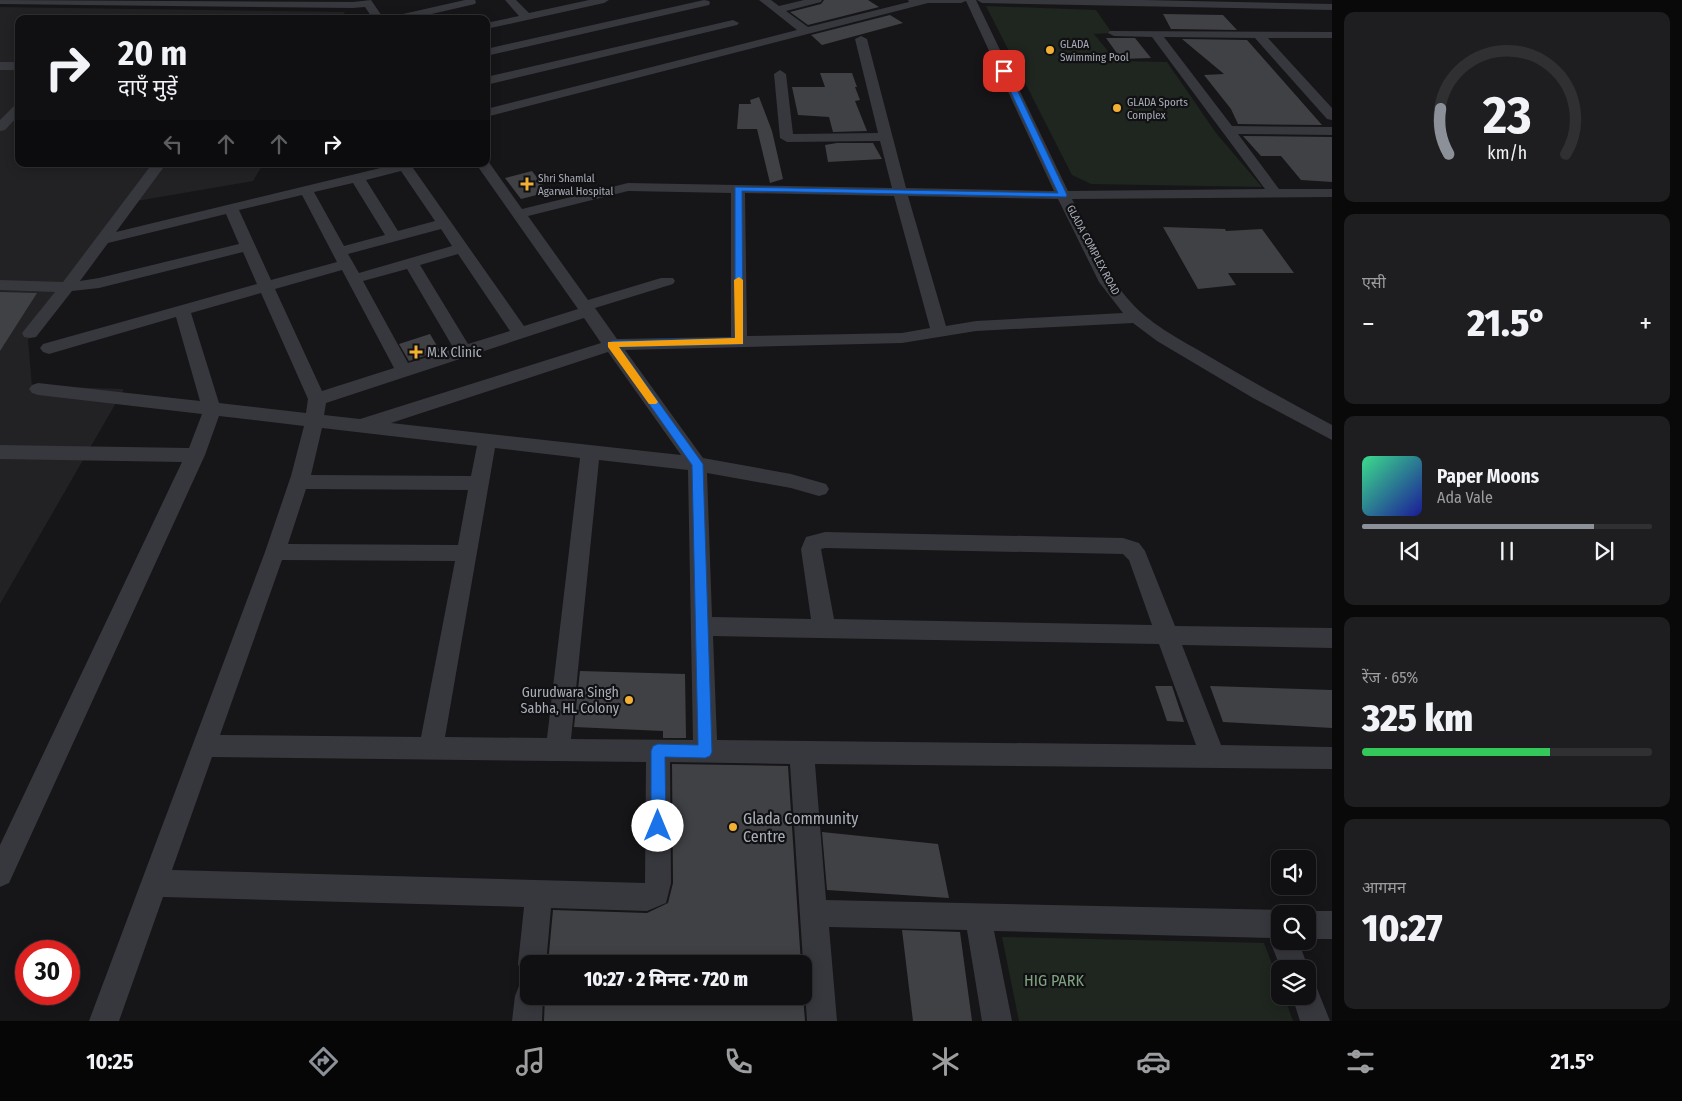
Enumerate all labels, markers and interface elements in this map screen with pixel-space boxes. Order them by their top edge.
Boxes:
text: 20 m [118,32,187,74]
icon: right [35,35,100,100]
place label: GLADA Swimming Pool [1060,38,1129,64]
marker: GLADA Swimming Pool [1044,44,1056,56]
pin [983,50,1025,92]
icon: arrive [990,57,1018,85]
text: दाएँ मुड़ें [118,74,178,101]
text: 23 [1482,84,1531,147]
place label: GLADA Sports Complex [1127,96,1188,122]
marker: GLADA Sports Complex [1111,102,1123,114]
icon: left [159,130,187,158]
icon: ahead [212,130,240,158]
icon: ahead [265,130,293,158]
icon: right [318,130,346,158]
text: km/h [1487,142,1527,164]
place label: Shri Shamlal Agarwal Hospital [538,172,613,198]
marker: Shri Shamlal Agarwal Hospital [520,177,534,191]
street label: GLADA COMPLEX ROAD [1064,203,1122,297]
text: एसी [1362,273,1386,292]
text: 21.5° [1467,300,1547,346]
text: − [1362,307,1375,340]
text: + [1639,307,1652,340]
place label: M.K Clinic [427,344,482,361]
marker: M.K Clinic [409,345,423,359]
text: Paper Moons [1437,465,1539,488]
text: Ada Vale [1437,488,1493,507]
icon: previous [1396,537,1424,565]
icon: pause [1493,537,1521,565]
icon: next [1590,537,1618,565]
text: रेंज · 65% [1362,668,1418,687]
place label: Gurudwara Singh Sabha, HL Colony [521,684,620,717]
marker: Gurudwara Singh Sabha, HL Colony [623,694,635,706]
text: 325 km [1362,695,1473,741]
position arrow [631,799,683,851]
place label: Glada Community Centre [743,809,859,846]
marker: Glada Community Centre [727,821,739,833]
map controls [1271,850,1316,1005]
button: sound [1271,850,1316,895]
text: आगमन [1362,878,1406,897]
button: search [1271,905,1316,950]
text: 10:27 [1362,905,1442,951]
speed limit sign: 30 [15,940,80,1005]
button: layers [1271,960,1316,1005]
text: 10:27 · 2 मिनट · 720 m [584,968,748,991]
park label: HIG PARK [1024,971,1084,990]
icon: directions [306,1044,341,1079]
icon: music [513,1044,548,1079]
icon: phone [721,1044,756,1079]
icon: climate [928,1044,963,1079]
icon: car [1136,1044,1171,1079]
icon: filters [1343,1044,1378,1079]
text: 10:25 [86,1048,134,1075]
text: 21.5° [1551,1048,1596,1075]

